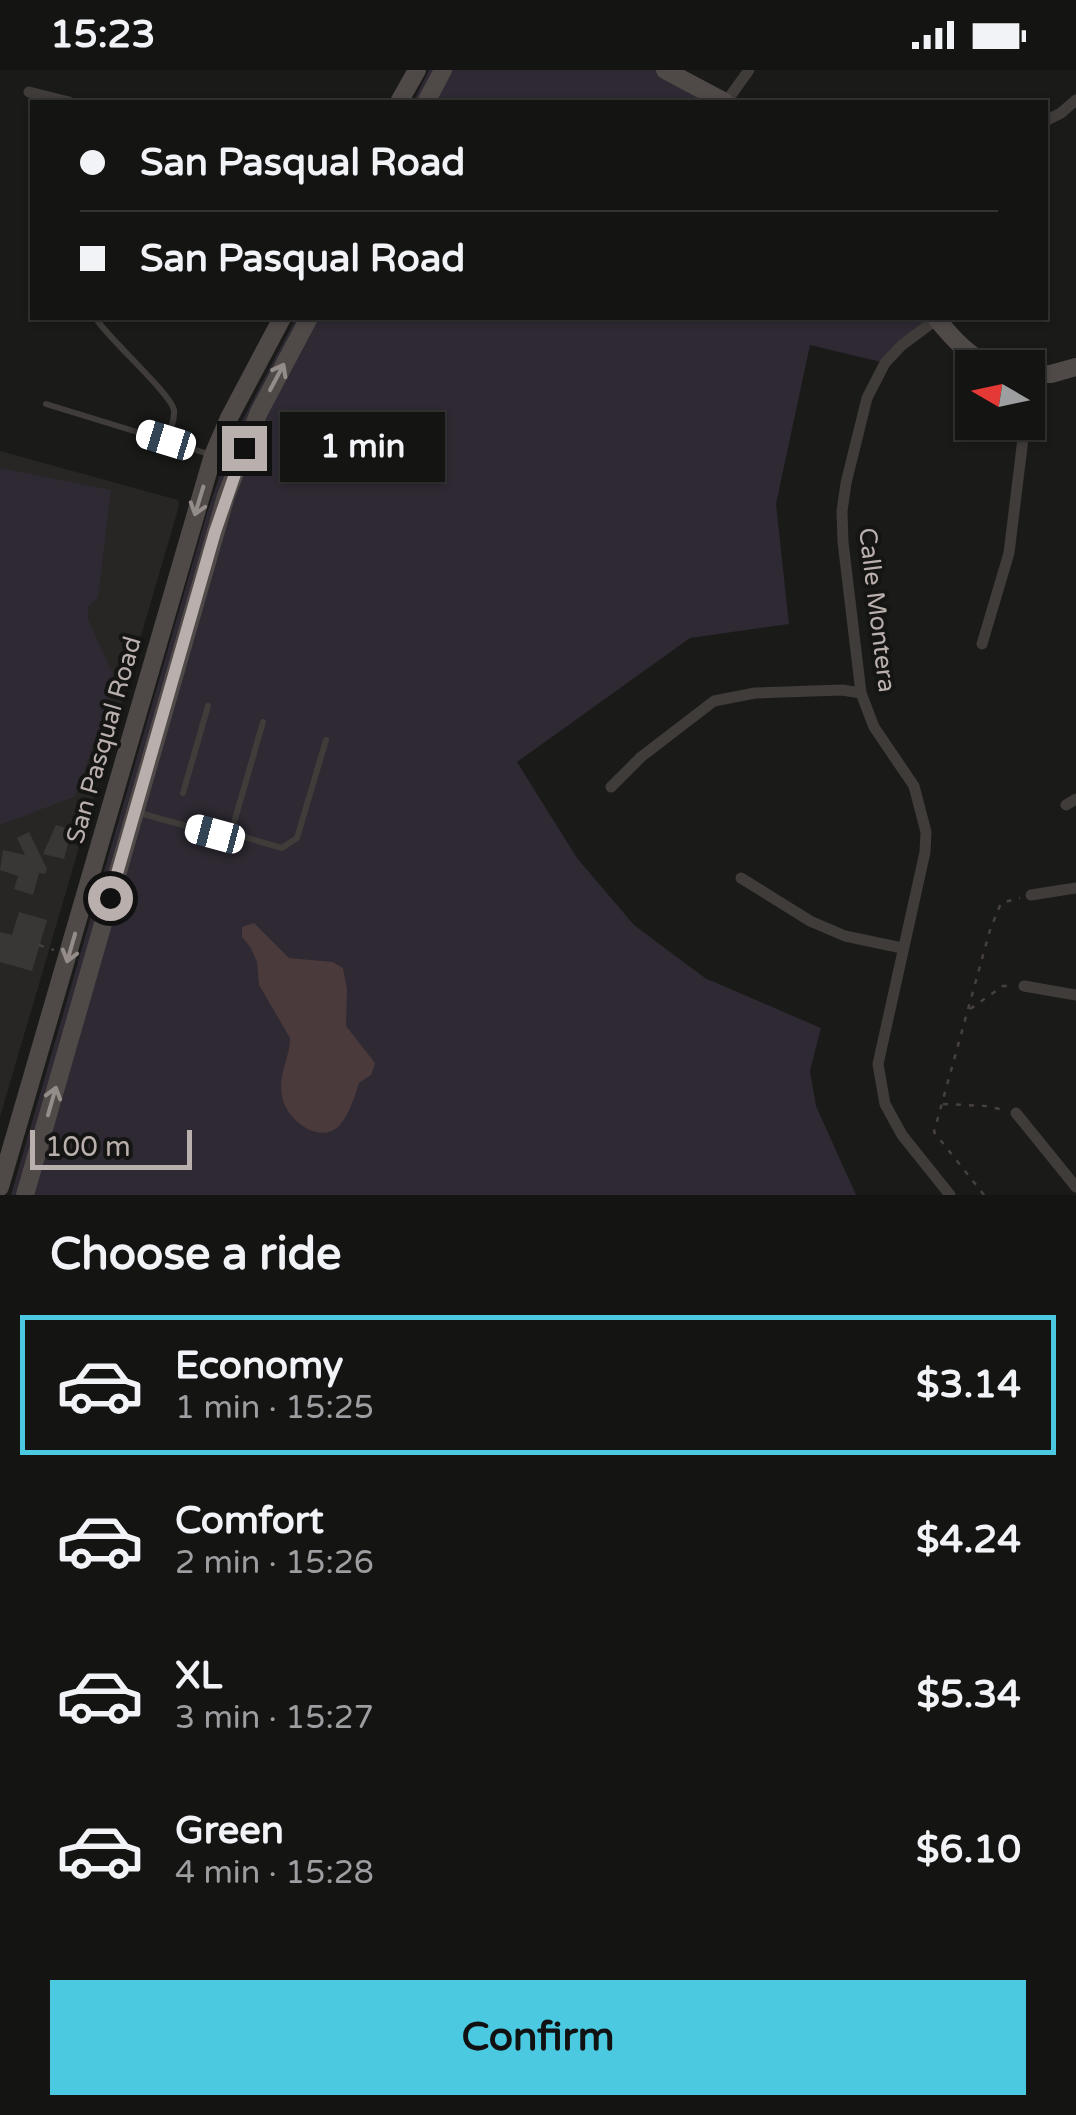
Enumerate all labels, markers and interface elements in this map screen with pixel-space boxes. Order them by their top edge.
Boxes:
text: 15:23 [50,12,155,58]
text: San Pasqual Road [140,140,465,186]
text: San Pasqual Road [140,236,465,282]
north arrow [955,350,1045,440]
map controls [955,350,1045,440]
one-way arrow [268,363,287,393]
callout: 1 min [279,413,444,483]
car [133,417,199,463]
route end [222,426,267,471]
text: 1 min [320,428,405,466]
one-way arrow [189,485,207,517]
street label: Calle Montera [852,526,902,694]
street label: San Pasqual Road [60,633,148,847]
car [182,812,248,856]
route start [88,876,133,921]
one-way arrow [61,932,79,964]
one-way arrow [44,1086,62,1117]
scale bar [30,1125,192,1170]
text: 100 m [45,1130,131,1164]
text: Choose a ride [50,1228,341,1282]
icon: car [55,1340,145,1430]
text: Economy [175,1343,343,1389]
text: $3.14 [916,1362,1021,1408]
text: 1 min · 15:25 [175,1389,374,1427]
icon: car [55,1495,145,1585]
text: Comfort [175,1498,324,1544]
text: $4.24 [916,1517,1021,1563]
text: 2 min · 15:26 [175,1544,374,1582]
icon: car [55,1650,145,1740]
text: XL [175,1653,222,1699]
text: $5.34 [916,1672,1021,1718]
text: 3 min · 15:27 [175,1699,374,1737]
icon: car [55,1805,145,1895]
text: Green [175,1808,284,1854]
text: $6.10 [916,1827,1021,1873]
text: 4 min · 15:28 [175,1854,374,1892]
button: Confirm [50,1980,1026,2095]

